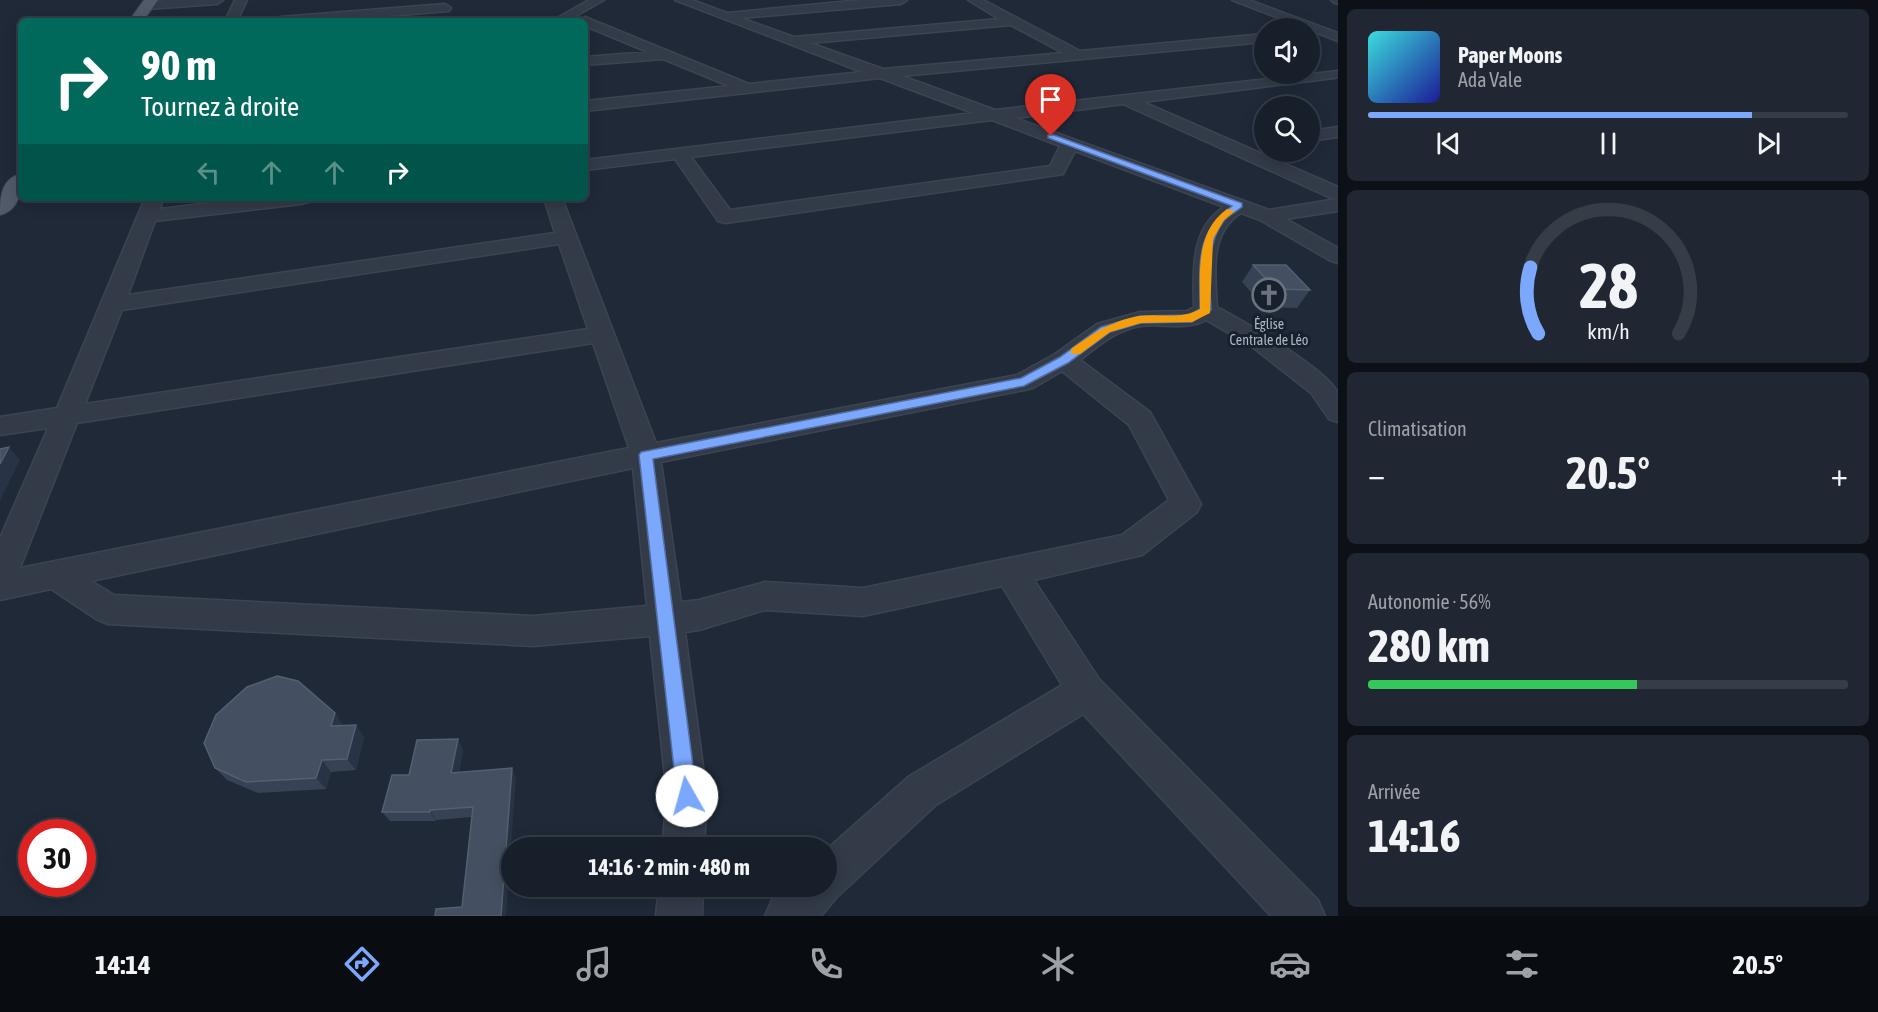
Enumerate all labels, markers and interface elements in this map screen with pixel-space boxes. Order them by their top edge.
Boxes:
map controls [1254,18,1320,162]
button: sound [1254,18,1320,84]
text: 90 m [141,41,216,89]
icon: right [42,42,120,120]
text: Paper Moons [1458,42,1562,68]
text: Ada Vale [1458,68,1522,91]
pin [1025,74,1076,136]
icon: arrive [1034,83,1067,116]
text: Tournez à droite [141,91,299,122]
button: search [1254,96,1320,162]
icon: previous [1432,127,1465,160]
icon: pause [1592,127,1625,160]
icon: next [1752,127,1785,160]
icon: left [192,156,225,189]
icon: ahead [255,156,288,189]
icon: ahead [318,156,351,189]
icon: right [381,156,414,189]
text: 28 [1579,250,1637,321]
church icon: Église Centrale de Léo [1251,277,1287,313]
place label: Église Centrale de Léo [1230,316,1308,348]
text: km/h [1587,319,1629,344]
text: Climatisation [1368,417,1467,440]
text: 20.5° [1566,447,1650,499]
text: − [1368,455,1385,493]
text: + [1831,455,1848,493]
text: Autonomie · 56% [1368,590,1491,613]
text: 280 km [1368,620,1490,672]
position arrow [655,764,719,828]
text: Arrivée [1368,780,1420,803]
text: 14:16 [1368,810,1461,862]
speed limit sign: 30 [18,819,96,897]
text: 14:16 · 2 min · 480 m [588,854,750,880]
icon: directions [341,943,383,985]
icon: music [573,943,615,985]
icon: phone [805,943,847,985]
icon: climate [1037,943,1079,985]
icon: car [1269,943,1311,985]
icon: filters [1501,943,1543,985]
text: 14:14 [95,949,151,980]
text: 20.5° [1733,949,1783,980]

